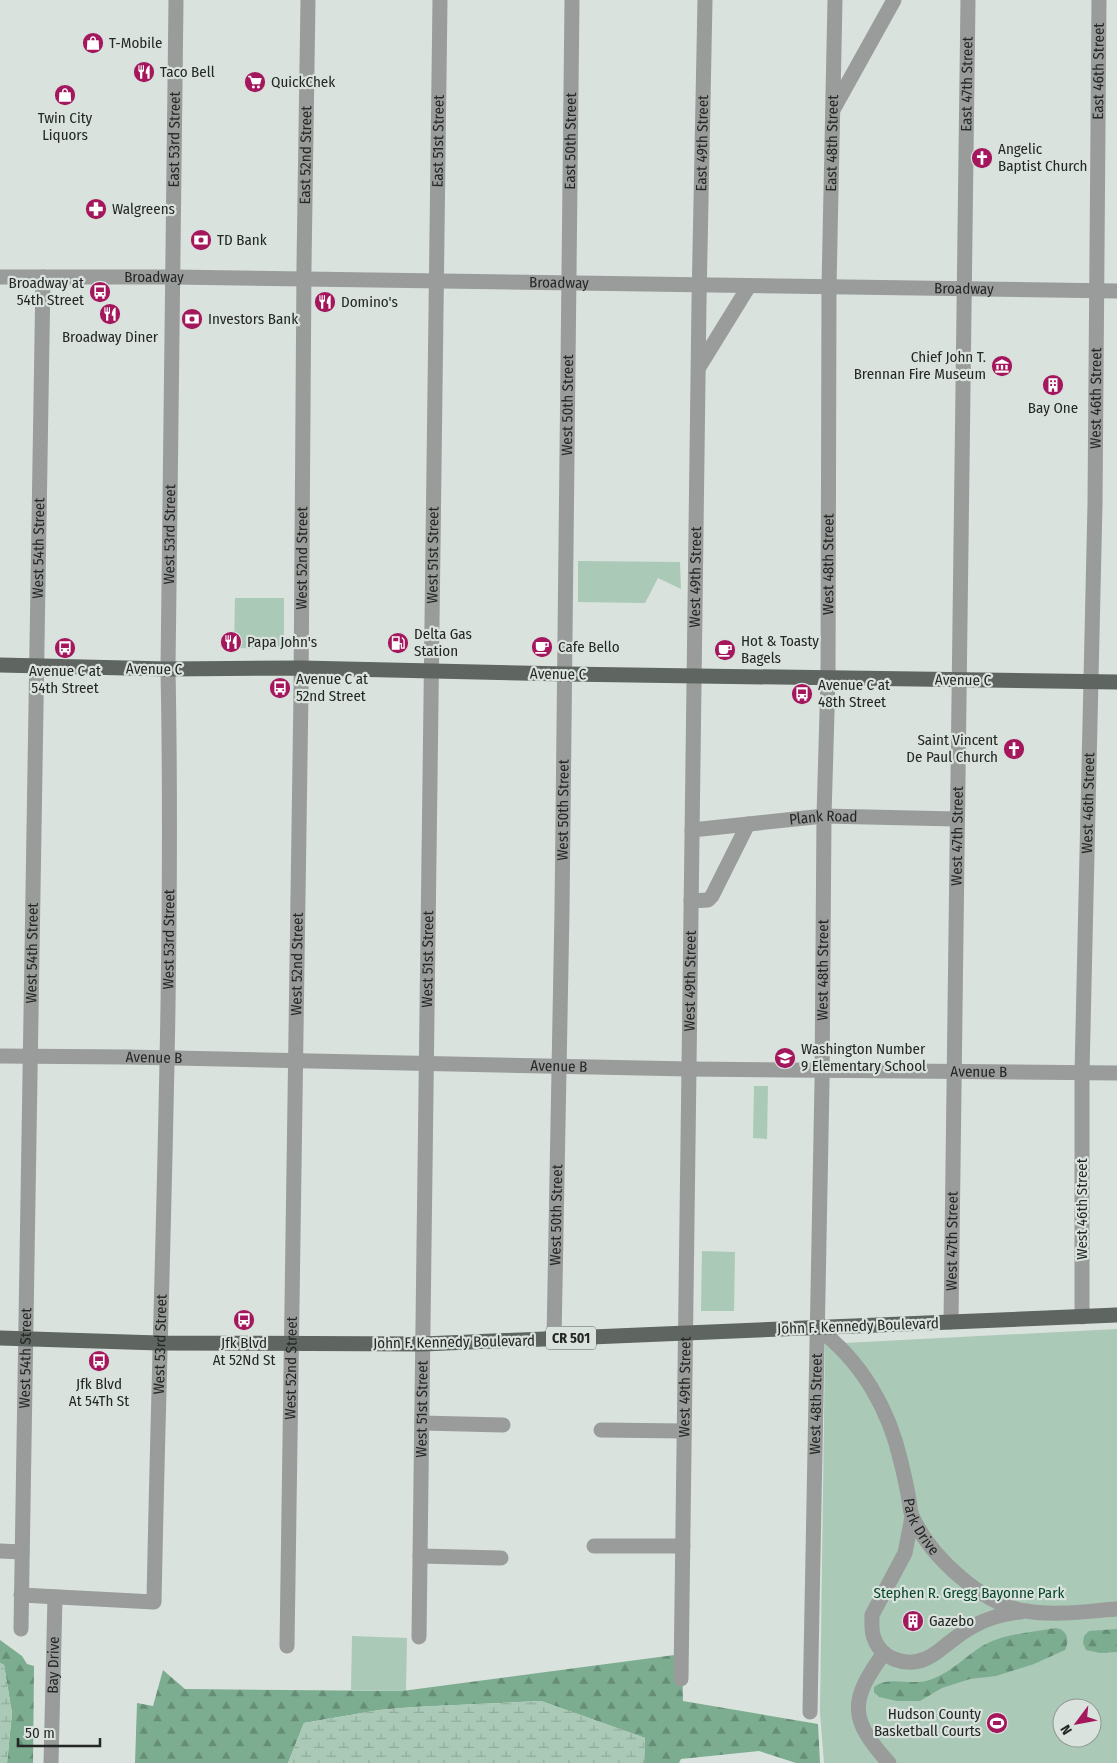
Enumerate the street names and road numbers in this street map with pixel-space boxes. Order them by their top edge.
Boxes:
street label: East 46th Street [1089,23,1108,120]
street label: East 47th Street [957,36,977,132]
street label: East 53rd Street [165,91,184,187]
street label: East 50th Street [561,92,580,190]
street label: East 48th Street [822,94,842,192]
street label: East 51st Street [429,95,448,188]
street label: East 49th Street [692,95,712,192]
street label: East 52nd Street [296,106,315,205]
street label: Broadway [124,268,184,286]
street label: Broadway [529,273,589,292]
street label: Broadway [934,279,994,298]
street label: West 46th Street [1086,347,1105,449]
street label: West 50th Street [558,354,577,456]
street label: West 53rd Street [160,484,179,585]
street label: West 54th Street [29,498,48,599]
street label: West 52nd Street [293,506,311,610]
street label: West 51st Street [423,506,443,604]
street label: West 48th Street [819,513,837,615]
street label: West 49th Street [686,526,705,628]
street label: Avenue C [126,660,183,678]
street label: Avenue C [530,665,587,683]
street label: Avenue C [935,671,992,689]
street label: West 46th Street [1078,752,1098,854]
street label: West 50th Street [554,759,573,861]
street label: West 47th Street [948,786,967,886]
street label: Plank Road [788,807,858,829]
street label: West 53rd Street [159,889,178,990]
street label: West 54th Street [22,902,42,1004]
street label: West 51st Street [418,910,437,1008]
street label: West 52nd Street [287,912,307,1016]
street label: West 48th Street [813,919,832,1021]
street label: West 49th Street [680,930,700,1032]
street label: Avenue B [125,1048,183,1067]
street label: Avenue B [530,1057,588,1076]
street label: Avenue B [950,1062,1007,1081]
street label: West 46th Street [1073,1158,1091,1260]
street label: West 50th Street [546,1164,566,1266]
street label: West 47th Street [942,1191,962,1291]
street label: West 53rd Street [150,1294,171,1395]
street label: West 54th Street [16,1307,35,1409]
street label: John F. Kennedy Boulevard [777,1314,939,1338]
street label: West 52nd Street [281,1316,301,1420]
road number: CR 501 [546,1326,596,1350]
street label: John F. Kennedy Boulevard [373,1332,535,1352]
street label: West 49th Street [675,1336,694,1438]
street label: West 48th Street [806,1353,826,1455]
street label: West 51st Street [412,1360,432,1458]
street label: Park Drive [900,1497,943,1559]
street label: Bay Drive [44,1636,63,1694]

